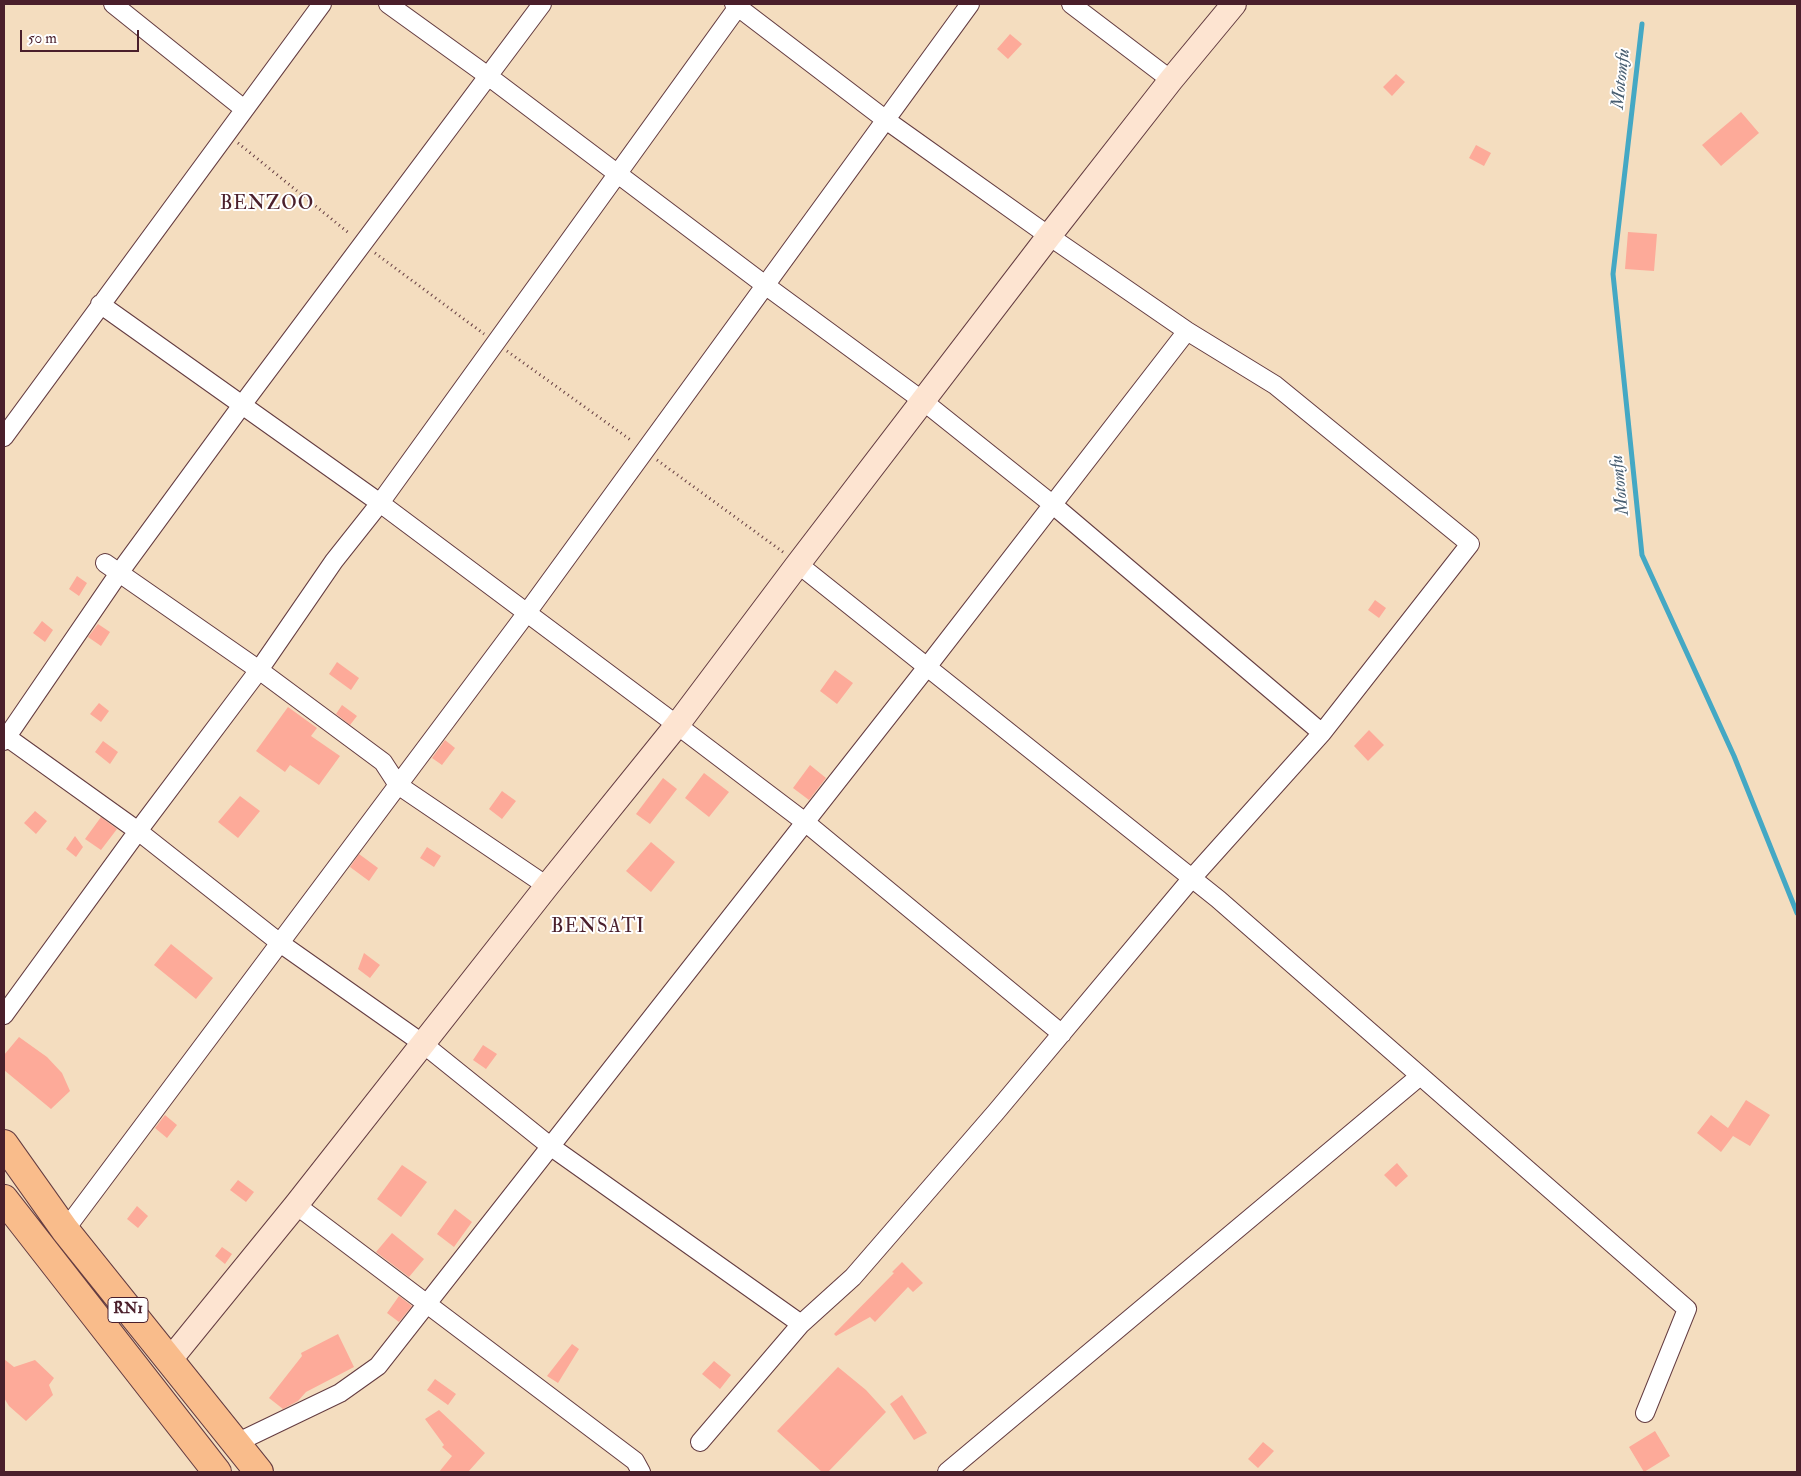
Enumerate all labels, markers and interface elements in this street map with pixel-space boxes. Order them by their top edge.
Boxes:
scale bar [22,20,141,52]
text: 50 m [28,29,57,48]
water label: Motomfu [1608,48,1636,110]
district label: BENZOO [219,194,315,216]
water label: Motomfu [1607,454,1635,516]
district label: BENSATI [550,917,646,939]
road number: RN1 [108,1298,148,1322]

